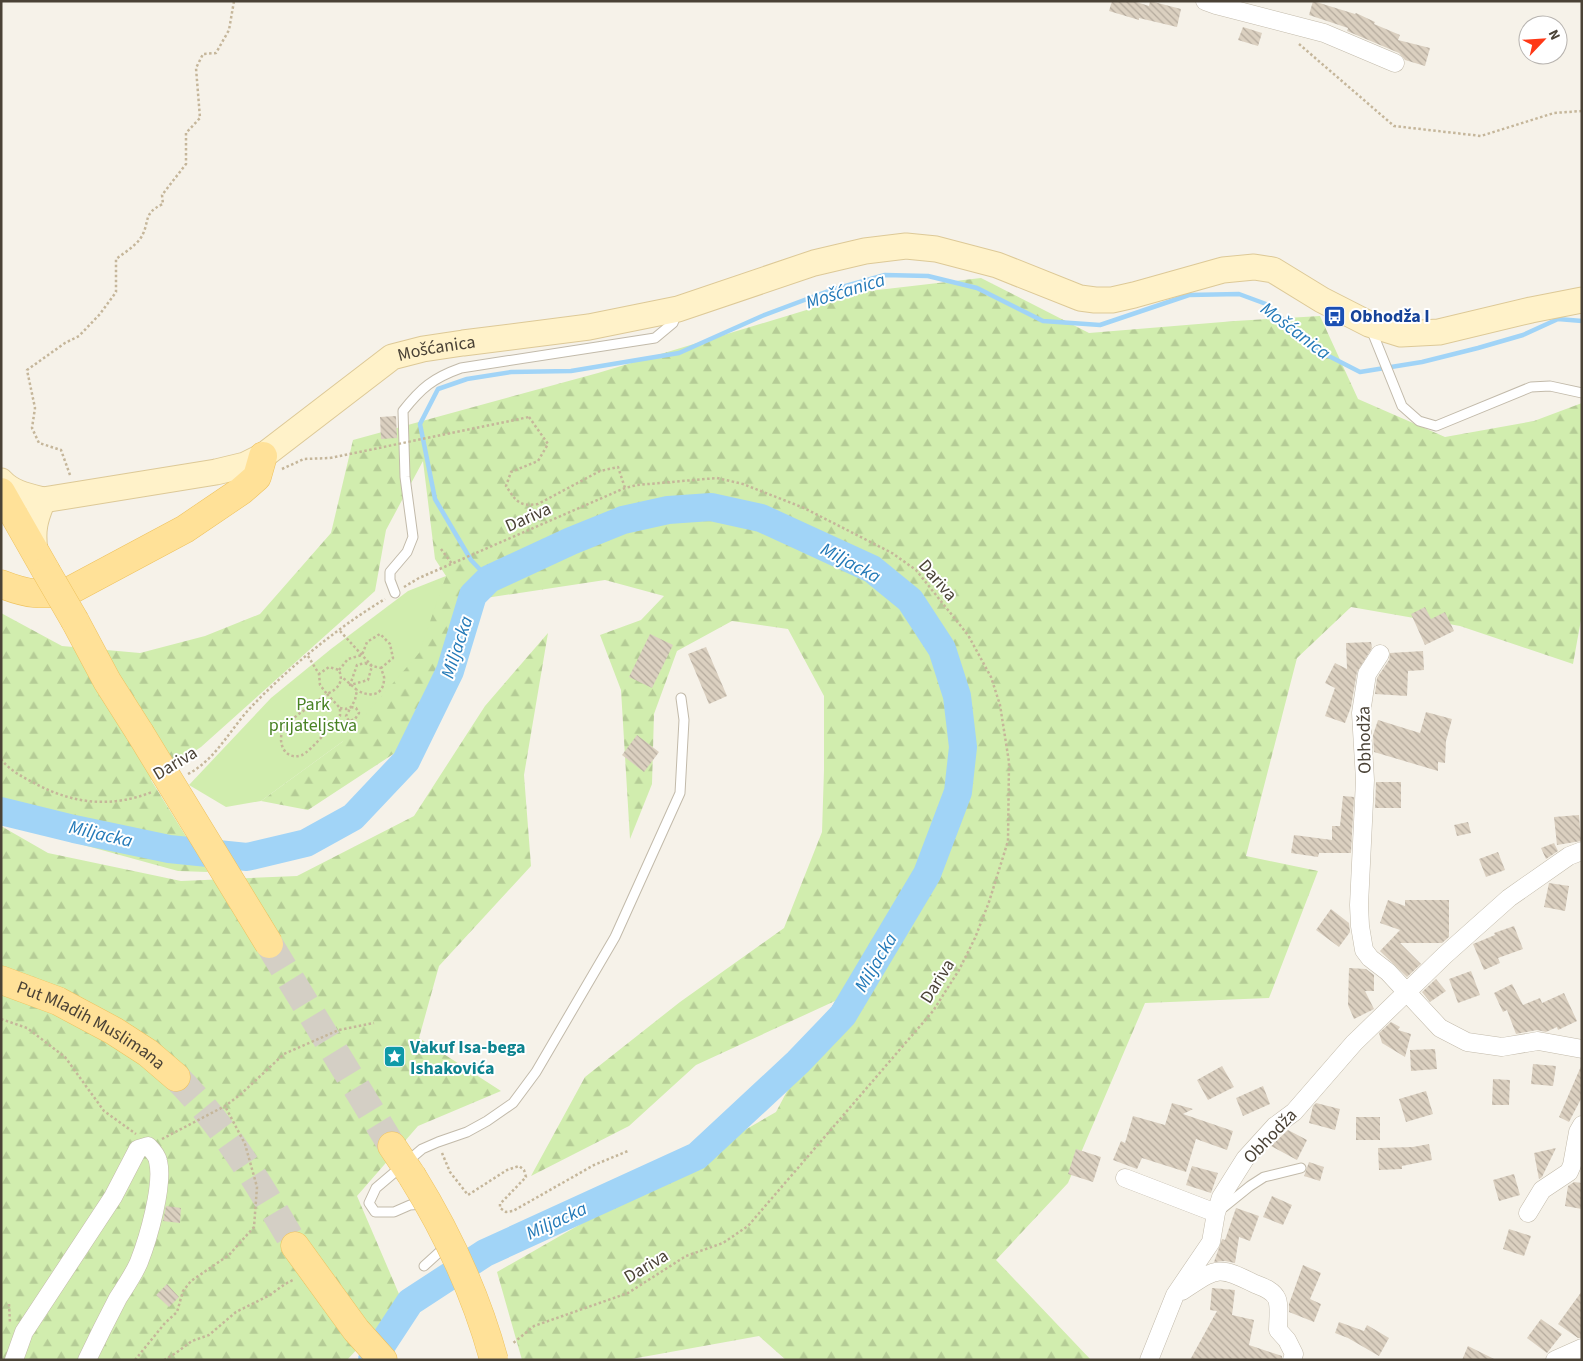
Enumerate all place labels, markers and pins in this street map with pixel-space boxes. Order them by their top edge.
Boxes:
bus stop icon: Obhodža I [1322,304,1346,328]
place label: Obhodža I [1350,304,1430,329]
place label: Vakuf Isa-bega Ishakovića [409,1035,525,1081]
place icon: Vakuf Isa-bega Ishakovića [382,1045,406,1069]

